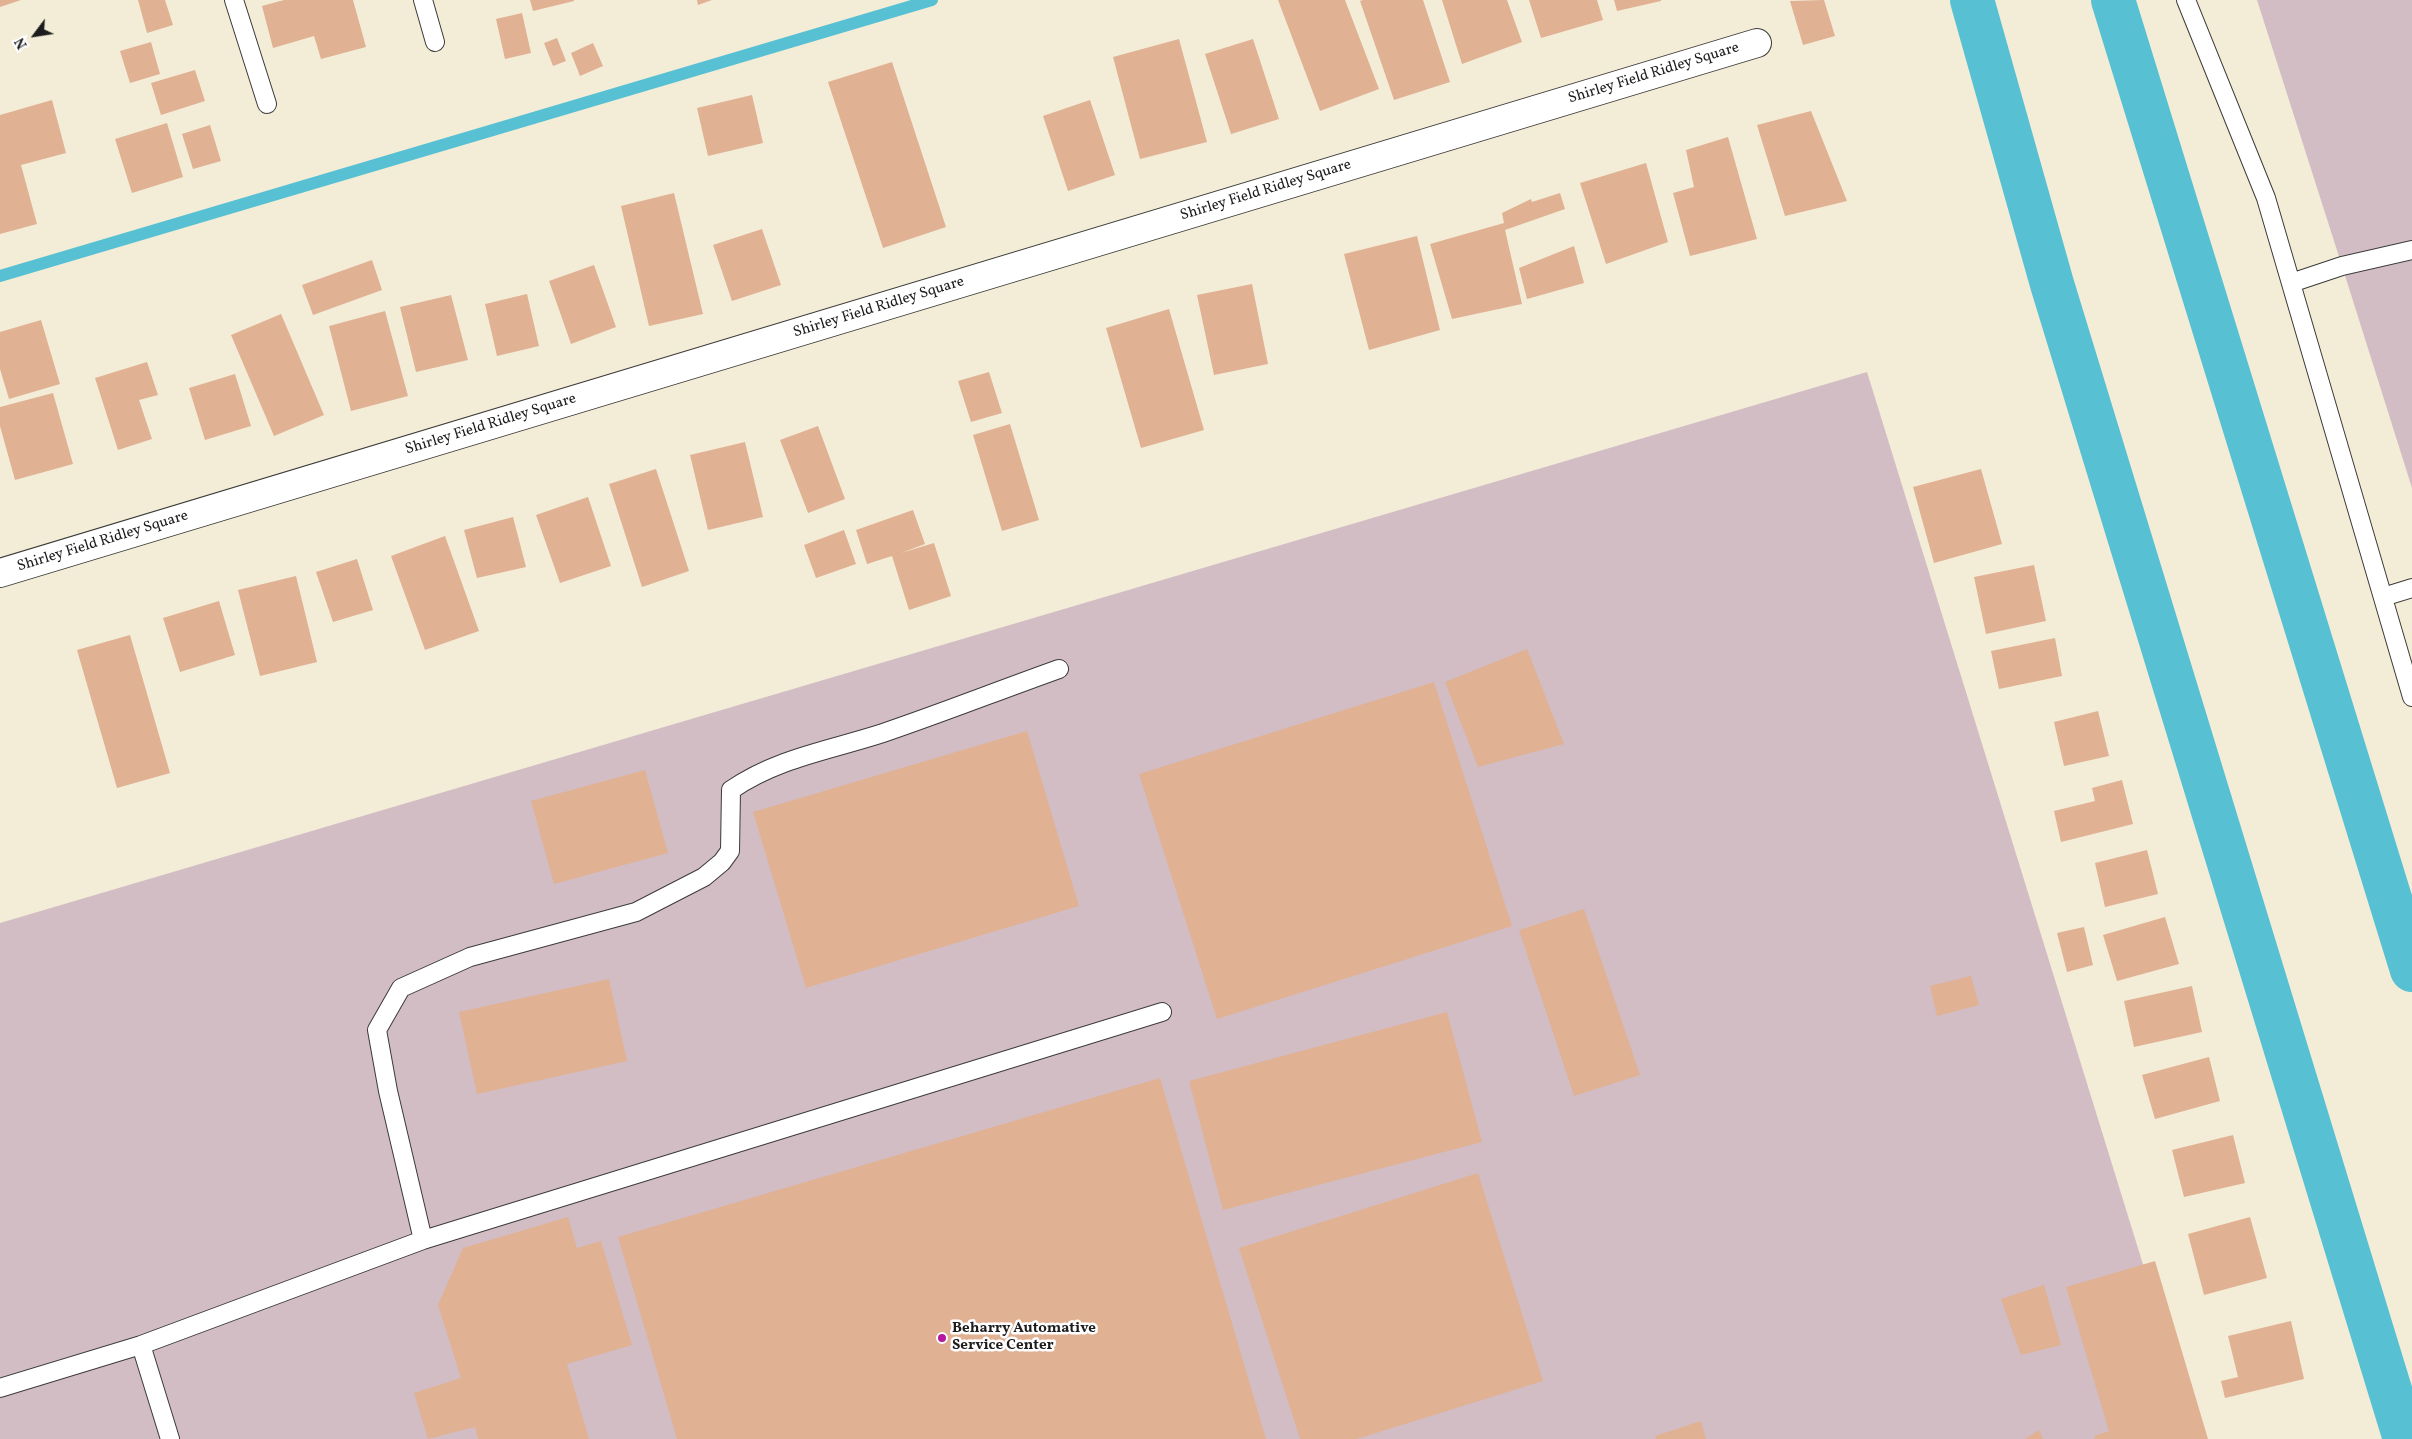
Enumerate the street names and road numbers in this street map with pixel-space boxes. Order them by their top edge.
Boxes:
street label: Shirley Field Ridley Square [1566,39,1742,109]
street label: Shirley Field Ridley Square [1178,156,1354,226]
street label: Shirley Field Ridley Square [791,273,967,343]
street label: Shirley Field Ridley Square [403,390,579,460]
street label: Shirley Field Ridley Square [15,507,191,577]

